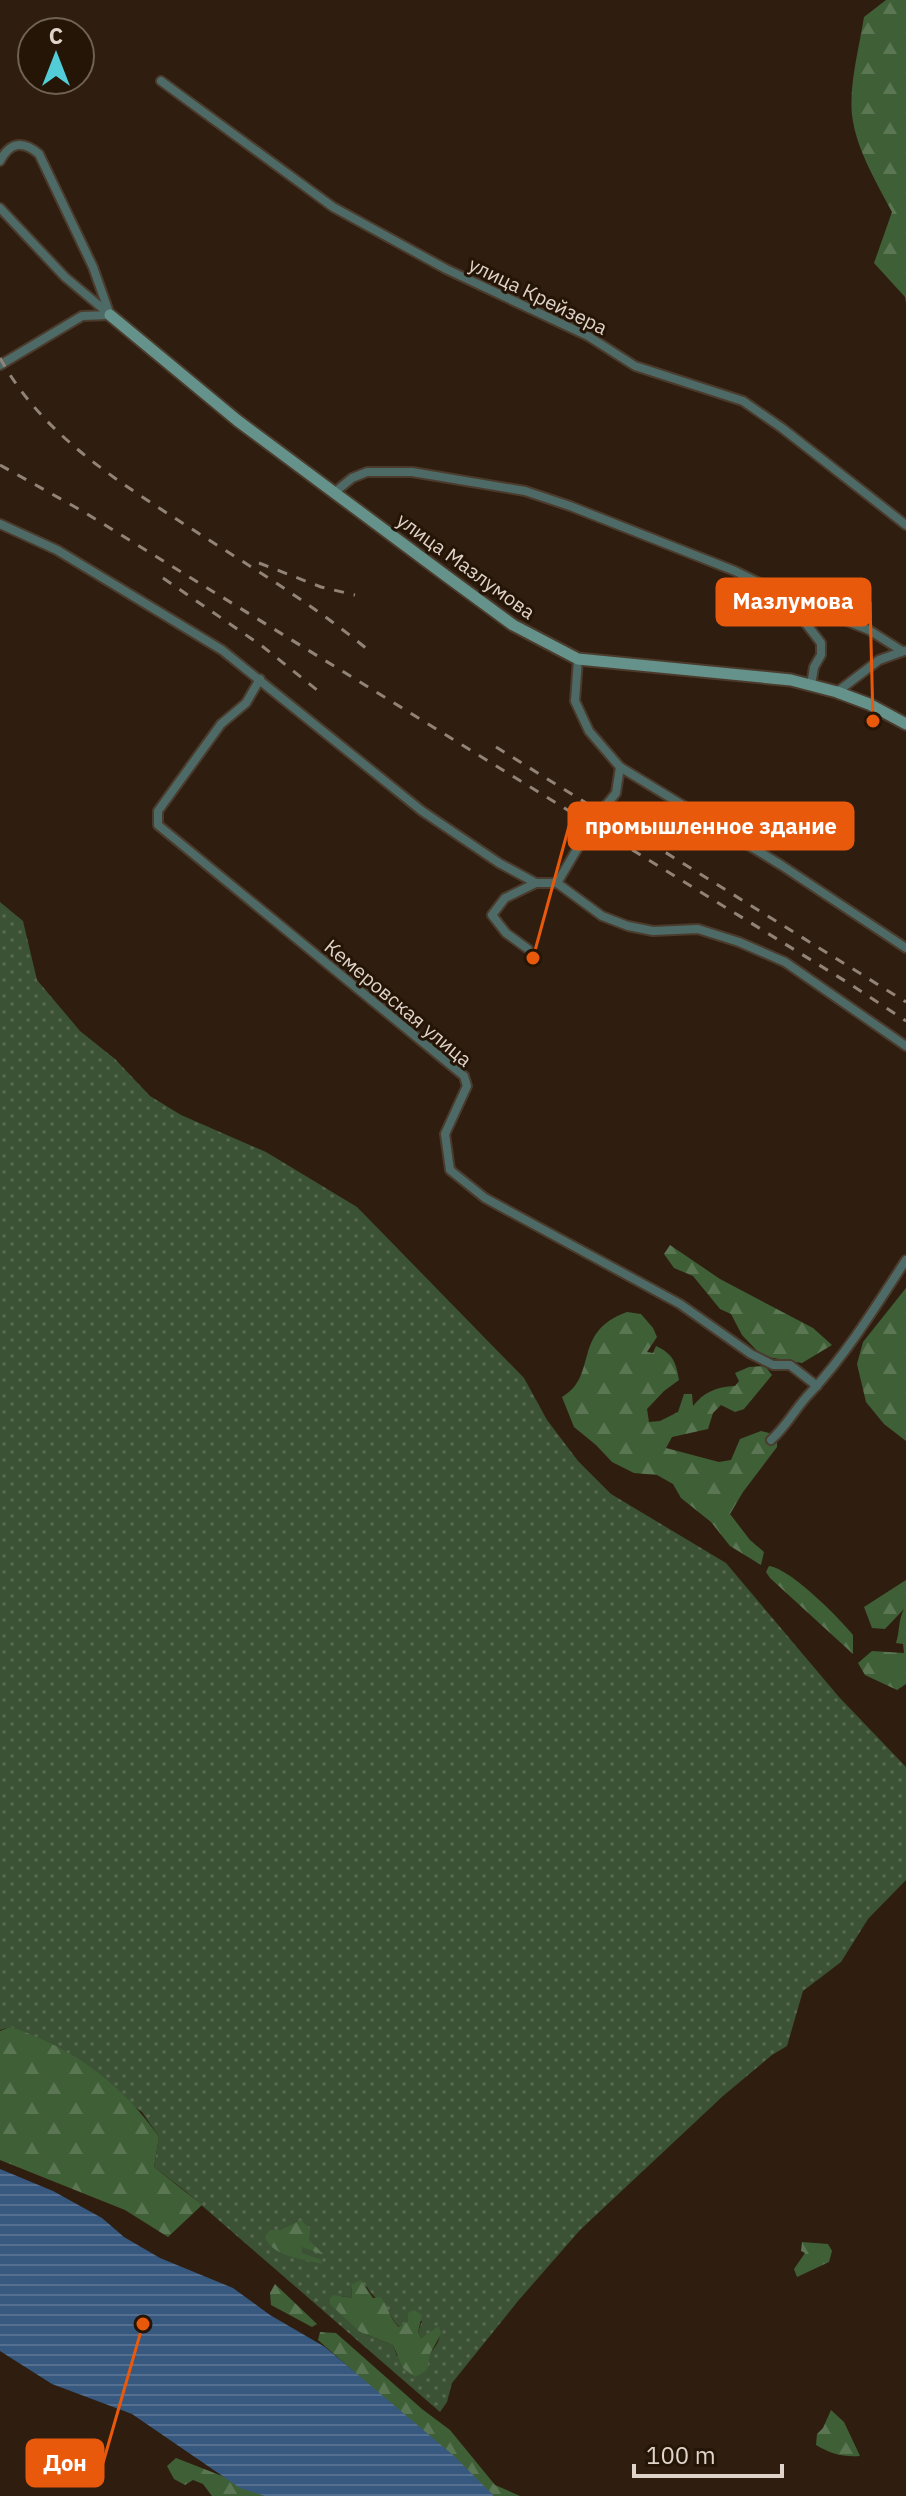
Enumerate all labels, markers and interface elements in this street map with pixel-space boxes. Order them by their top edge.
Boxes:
north arrow [16,16,96,96]
text: С [49,21,63,50]
street label: улица Крейзера [464,250,612,341]
street label: улица Мазлумова [392,506,541,625]
callout: Мазлумова [717,579,870,625]
text: Мазлумова [733,586,853,615]
callout: промышленное здание [569,803,853,849]
text: промышленное здание [585,811,837,840]
street label: Кемеровская улица [319,933,478,1073]
scale bar [634,2428,782,2478]
text: 100 m [646,2439,716,2471]
callout: Дон [27,2440,103,2486]
text: Дон [43,2448,87,2477]

